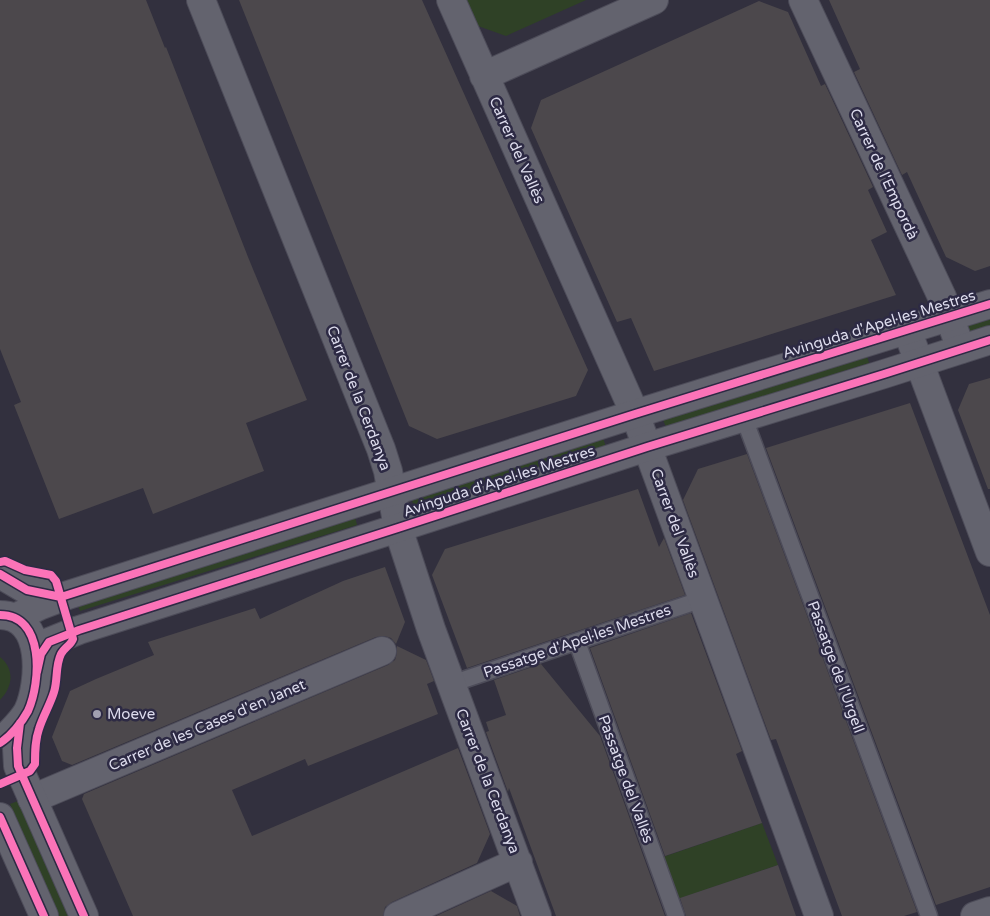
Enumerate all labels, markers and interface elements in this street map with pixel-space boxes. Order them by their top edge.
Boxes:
street label: Carrer del Vallès [485,94,549,206]
street label: Carrer de l'Empordà [846,106,922,242]
street label: Avinguda d'Apel·les Mestres [780,286,978,362]
street label: Carrer de la Cerdanya [323,323,395,473]
street label: Avinguda d'Apel·les Mestres [401,441,597,521]
street label: Carrer del Vallès [647,466,703,580]
street label: Passatge de l'Urgell [804,599,868,735]
street label: Passatge d'Apel·les Mestres [481,600,673,682]
street label: Carrer de les Cases d'en Janet [106,675,308,775]
place label: Moeve [107,705,155,723]
street label: Carrer de la Cerdanya [452,706,524,856]
marker: Moeve [91,708,103,720]
street label: Passatge del Vallès [594,712,658,846]

